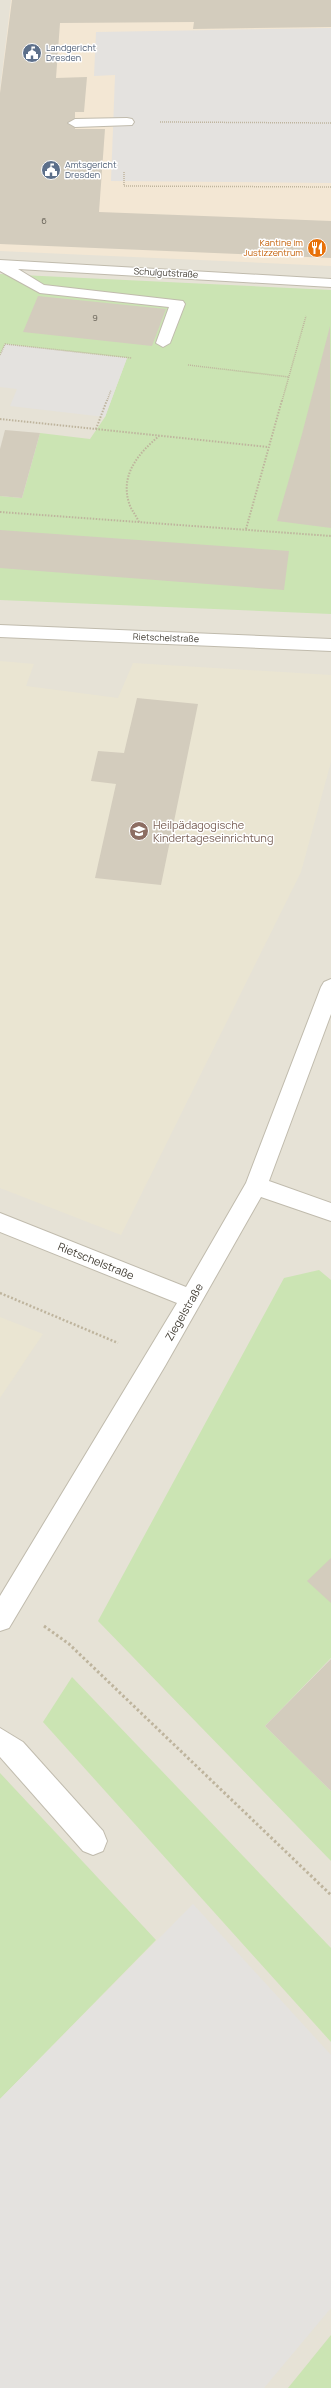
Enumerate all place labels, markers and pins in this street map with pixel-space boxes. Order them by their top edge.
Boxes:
place label: Landgericht Dresden [46,41,97,64]
public building icon: Landgericht Dresden [21,42,43,64]
place label: Amtsgericht Dresden [65,158,117,181]
public building icon: Amtsgericht Dresden [40,159,62,181]
place label: Kantine im Justizzentrum [244,236,303,259]
restaurant icon: Kantine im Justizzentrum [306,237,328,259]
place label: Heilpädagogische Kindertageseinrichtung [153,817,273,845]
school or university icon: Heilpädagogische Kindertageseinrichtung [128,820,150,842]

